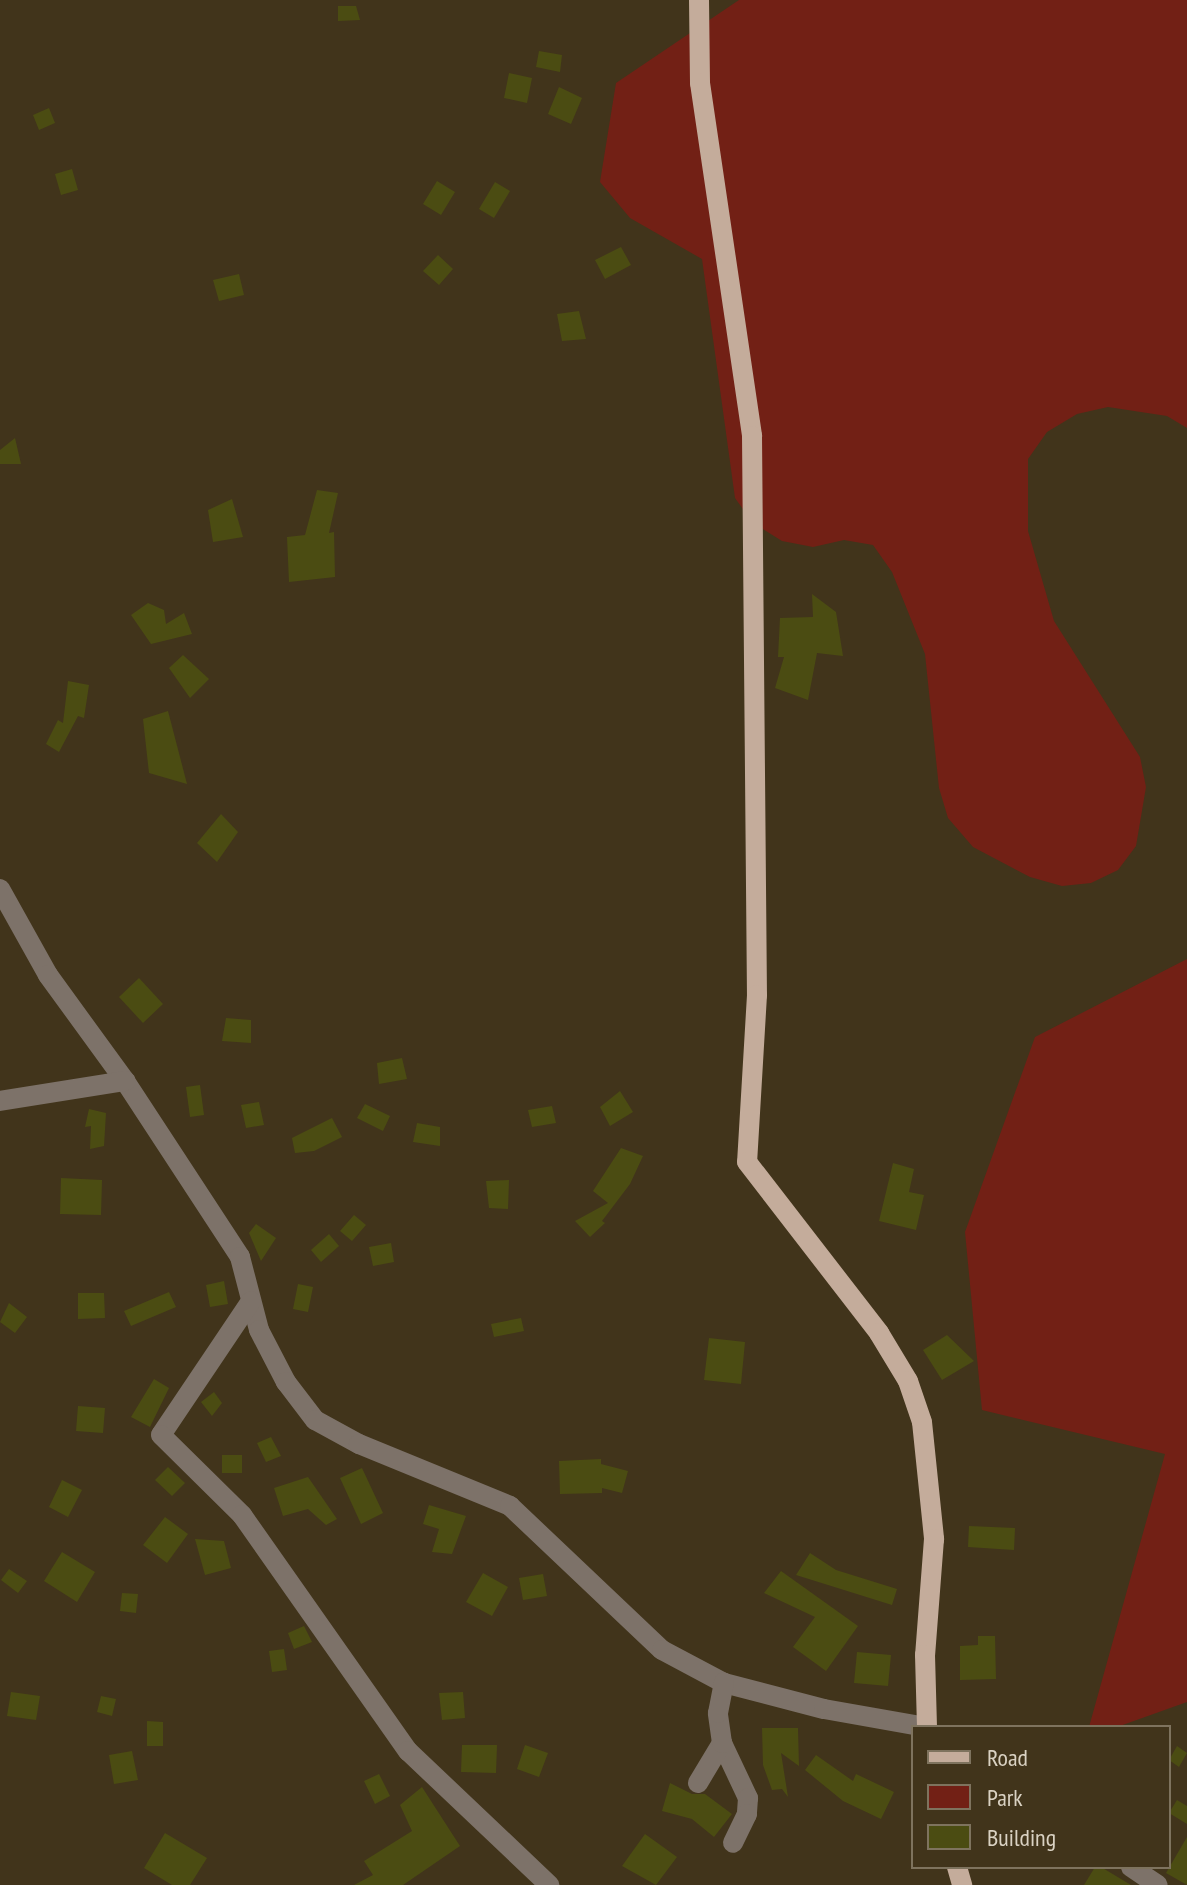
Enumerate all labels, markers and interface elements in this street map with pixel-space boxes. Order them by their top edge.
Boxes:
legend [911,1725,1171,1869]
text: Road [987,1742,1028,1773]
text: Park [987,1782,1023,1813]
text: Building [987,1822,1056,1853]

